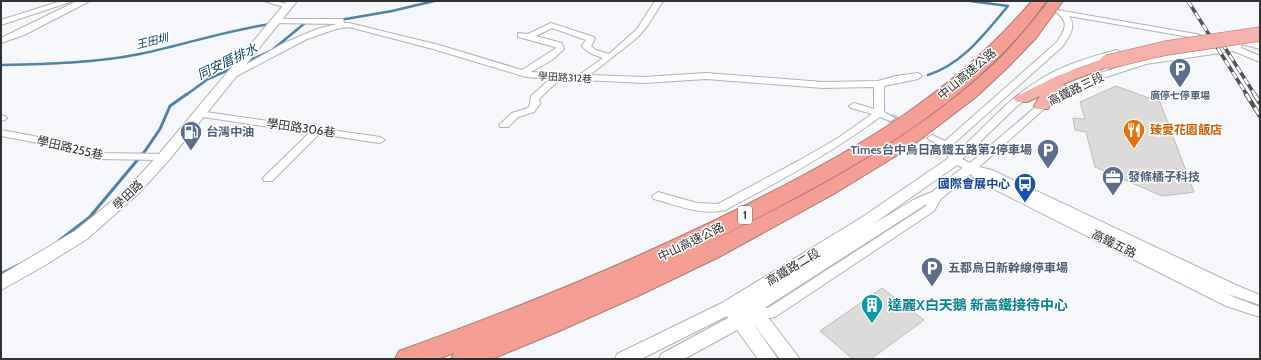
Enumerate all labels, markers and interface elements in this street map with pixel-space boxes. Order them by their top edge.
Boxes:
water label: 王田圳 [134,30,172,52]
water label: 同安厝排水 [194,39,261,82]
street label: 中山高速公路 [934,45,999,103]
parking icon: 廣停七停車場 [1167,56,1193,89]
street label: 高鐵路三段 [1046,69,1106,108]
street label: 學田路312巷 [538,70,592,85]
place label: 廣停七停車場 [1150,89,1210,102]
street label: 學田路306巷 [266,115,337,140]
restaurant icon: 臻愛花園飯店 [1121,117,1147,150]
fuel station icon: 台灣中油 [178,119,204,152]
place label: 臻愛花園飯店 [1150,122,1222,137]
place label: 台灣中油 [206,124,254,139]
street label: 學田路255巷 [36,133,105,162]
parking icon: Times台中烏日高鐵五路第2停車場 [1035,137,1061,170]
place label: Times台中烏日高鐵五路第2停車場 [851,142,1032,157]
office icon: 發條橘子科技 [1100,164,1126,197]
place label: 發條橘子科技 [1128,169,1200,184]
bus stop icon: 國際會展中心 [1012,171,1038,204]
place label: 國際會展中心 [938,176,1010,191]
street label: 學田路 [109,177,146,213]
road number: 1 [738,206,752,224]
street label: 中山高速公路 [655,219,726,264]
street label: 高鐵五路 [1089,226,1139,261]
street label: 高鐵路二段 [763,245,822,288]
parking icon: 五都烏日新幹線停車場 [919,255,945,288]
place label: 五都烏日新幹線停車場 [948,260,1068,275]
building icon: 達麗X白天鵝 新高鐵接待中心 [859,292,885,325]
place label: 達麗X白天鵝 新高鐵接待中心 [888,296,1068,314]

